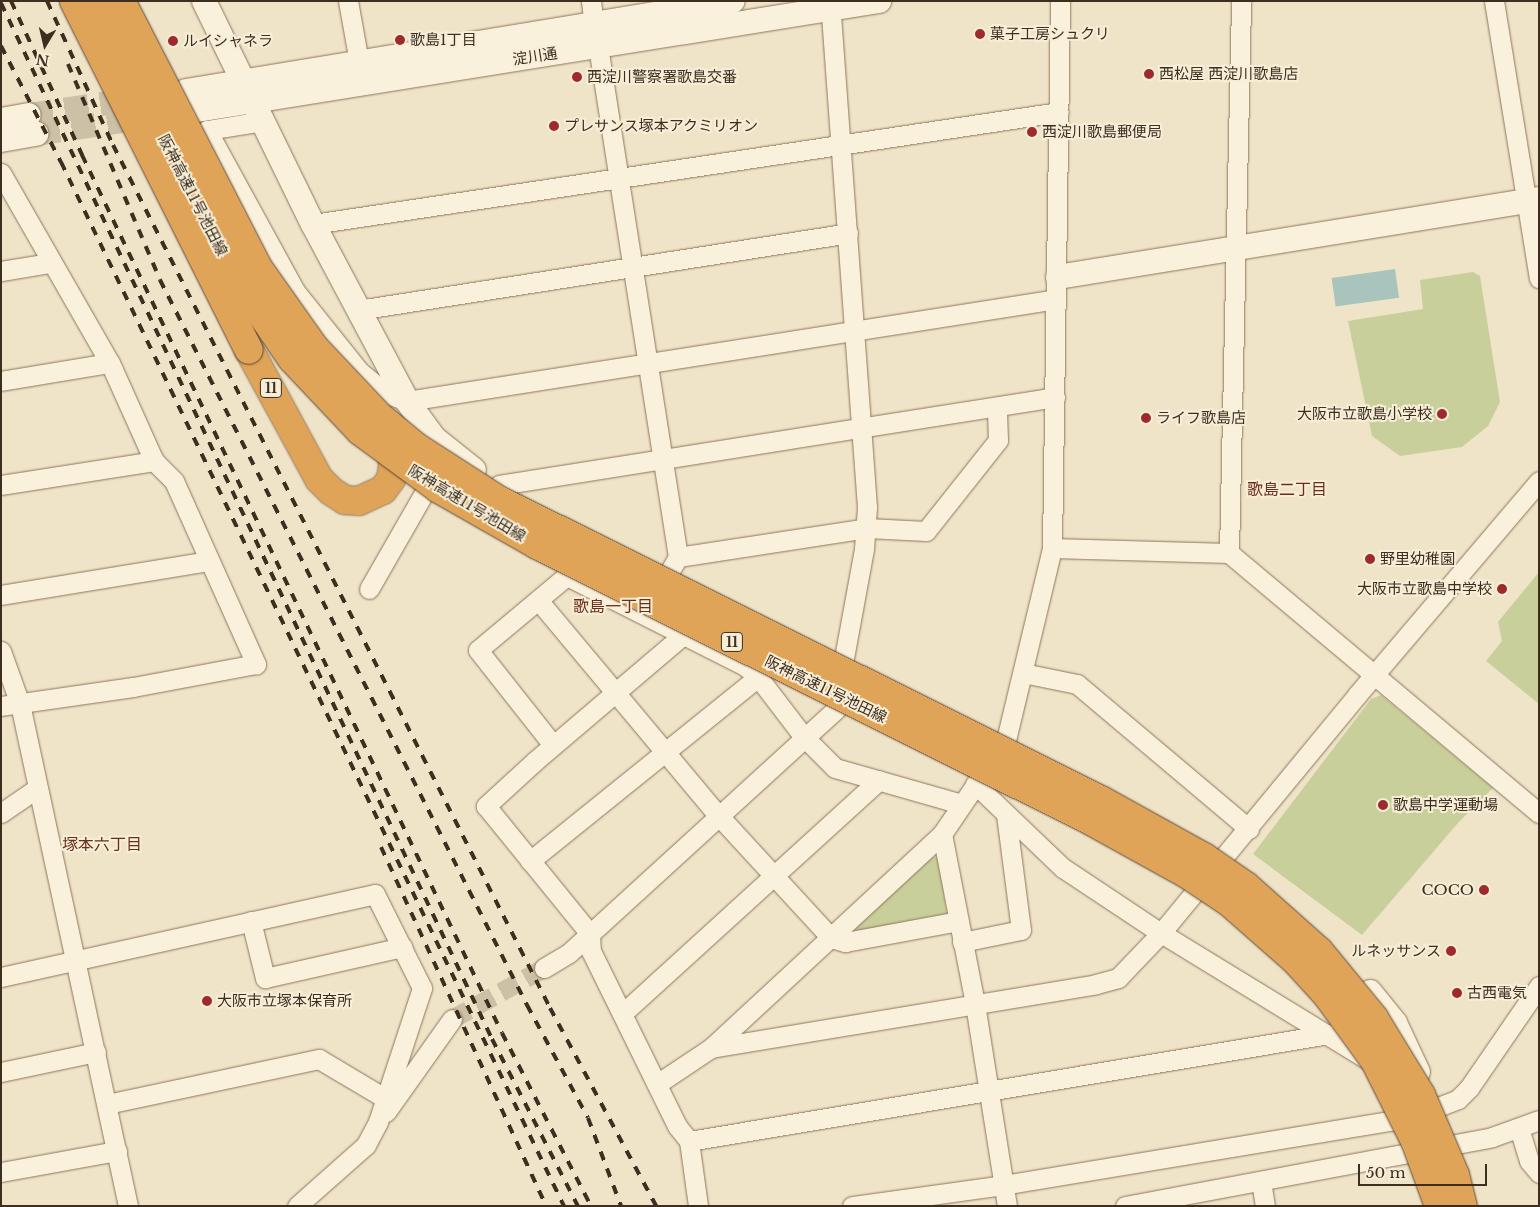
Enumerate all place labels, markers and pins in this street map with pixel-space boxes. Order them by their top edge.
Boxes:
place label: 菓子工房シュクリ [990,25,1110,43]
marker: 菓子工房シュクリ [974,28,986,40]
place label: 歌島1丁目 [410,31,477,49]
place label: ルイシャネラ [183,32,273,50]
marker: 歌島1丁目 [394,34,406,46]
marker: ルイシャネラ [167,35,179,47]
place label: 西松屋 西淀川歌島店 [1159,65,1298,83]
place label: 西淀川警察署歌島交番 [587,68,737,86]
marker: 西松屋 西淀川歌島店 [1143,68,1155,80]
marker: 西淀川警察署歌島交番 [571,71,583,83]
place label: プレサンス塚本アクミリオン [564,117,759,135]
marker: プレサンス塚本アクミリオン [548,120,560,132]
place label: 西淀川歌島郵便局 [1042,123,1162,141]
marker: 西淀川歌島郵便局 [1026,126,1038,138]
place label: 大阪市立歌島小学校 [1297,405,1432,423]
marker: 大阪市立歌島小学校 [1436,408,1448,420]
place label: ライフ歌島店 [1156,409,1246,427]
marker: ライフ歌島店 [1140,412,1152,424]
place label: 野里幼稚園 [1380,550,1455,568]
marker: 野里幼稚園 [1364,553,1376,565]
place label: 大阪市立歌島中学校 [1357,580,1492,598]
marker: 大阪市立歌島中学校 [1496,583,1508,595]
place label: 歌島中学運動場 [1393,796,1498,814]
marker: 歌島中学運動場 [1377,799,1389,811]
place label: COCO [1422,881,1474,899]
marker: COCO [1478,884,1490,896]
place label: ルネッサンス [1351,942,1441,960]
marker: ルネッサンス [1445,945,1457,957]
place label: 古西電気 [1467,984,1527,1002]
marker: 古西電気 [1451,987,1463,999]
place label: 大阪市立塚本保育所 [217,992,352,1010]
marker: 大阪市立塚本保育所 [201,995,213,1007]

